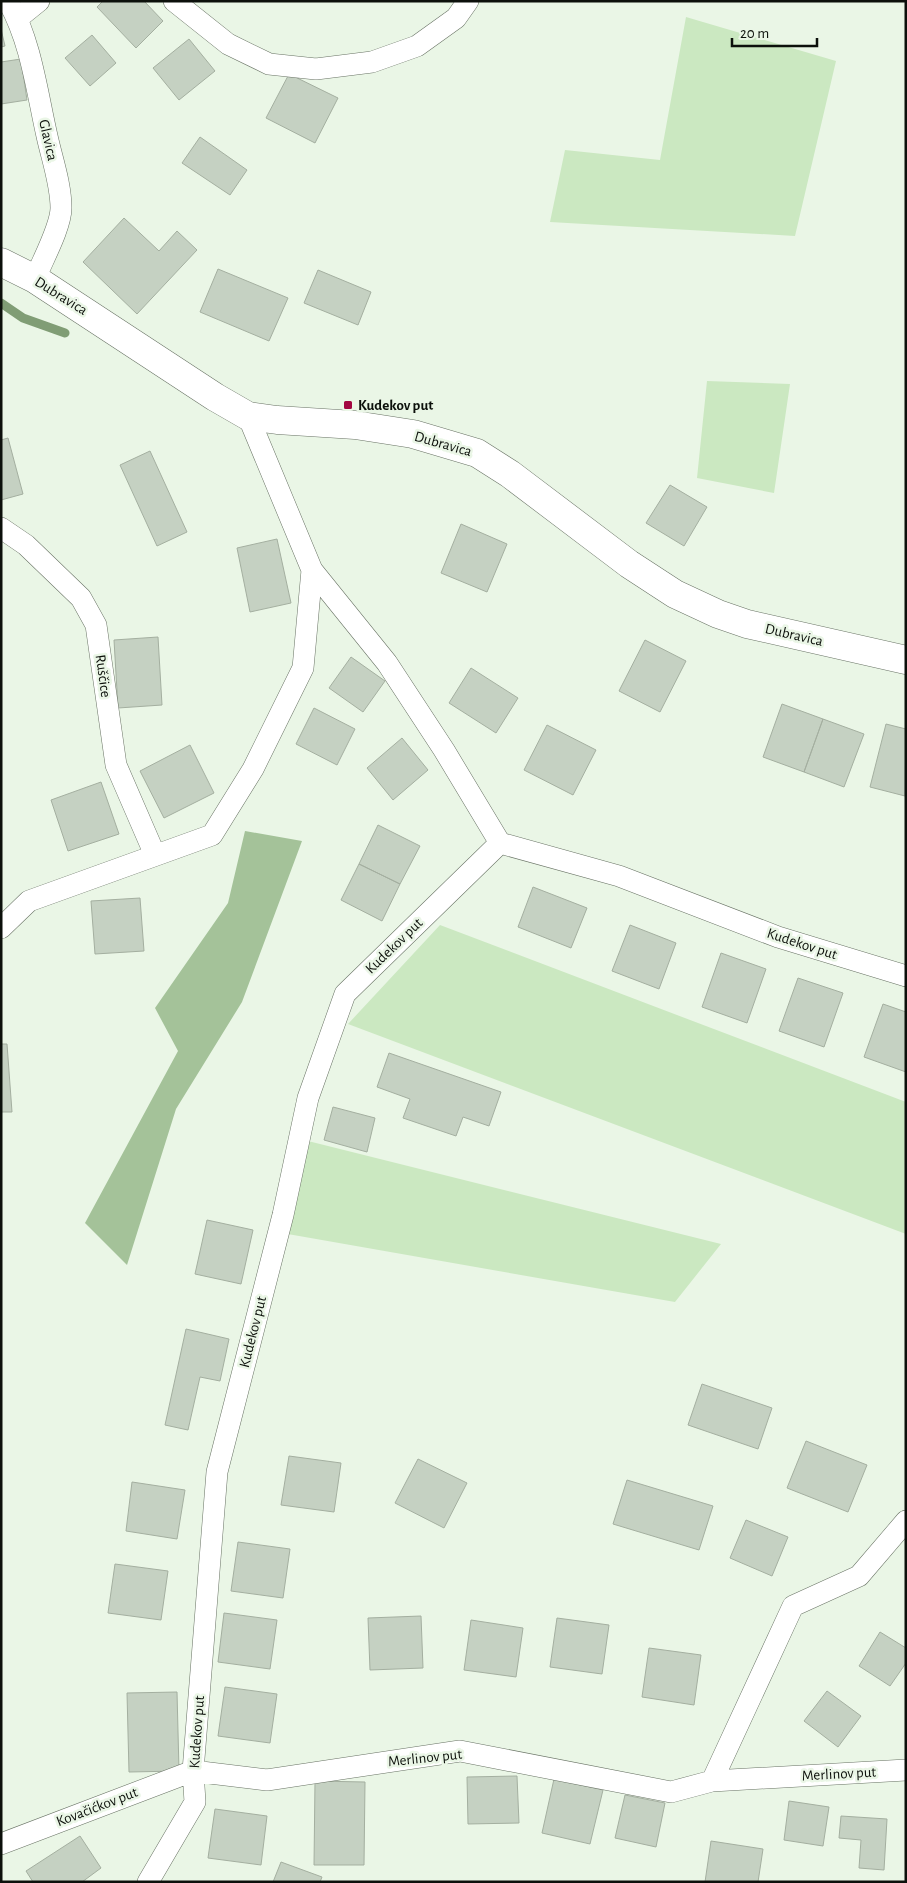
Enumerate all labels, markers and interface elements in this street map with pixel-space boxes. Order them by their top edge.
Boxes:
scale bar [732,15,817,47]
text: 20 m [740,26,769,41]
street label: Glavica [36,118,60,162]
street label: Dubravica [32,274,90,318]
place label: Kudekov put [358,398,433,413]
marker: Kudekov put [342,399,354,411]
street label: Dubravica [413,429,473,459]
street label: Dubravica [764,621,824,649]
street label: Ruščice [93,654,113,699]
street label: Kudekov put [363,915,426,977]
street label: Kudekov put [765,926,839,962]
street label: Kudekov put [237,1295,269,1369]
street label: Kudekov put [187,1695,207,1769]
street label: Merlinov put [387,1747,463,1769]
street label: Merlinov put [801,1765,877,1783]
street label: Kovačićkov put [54,1785,140,1829]

